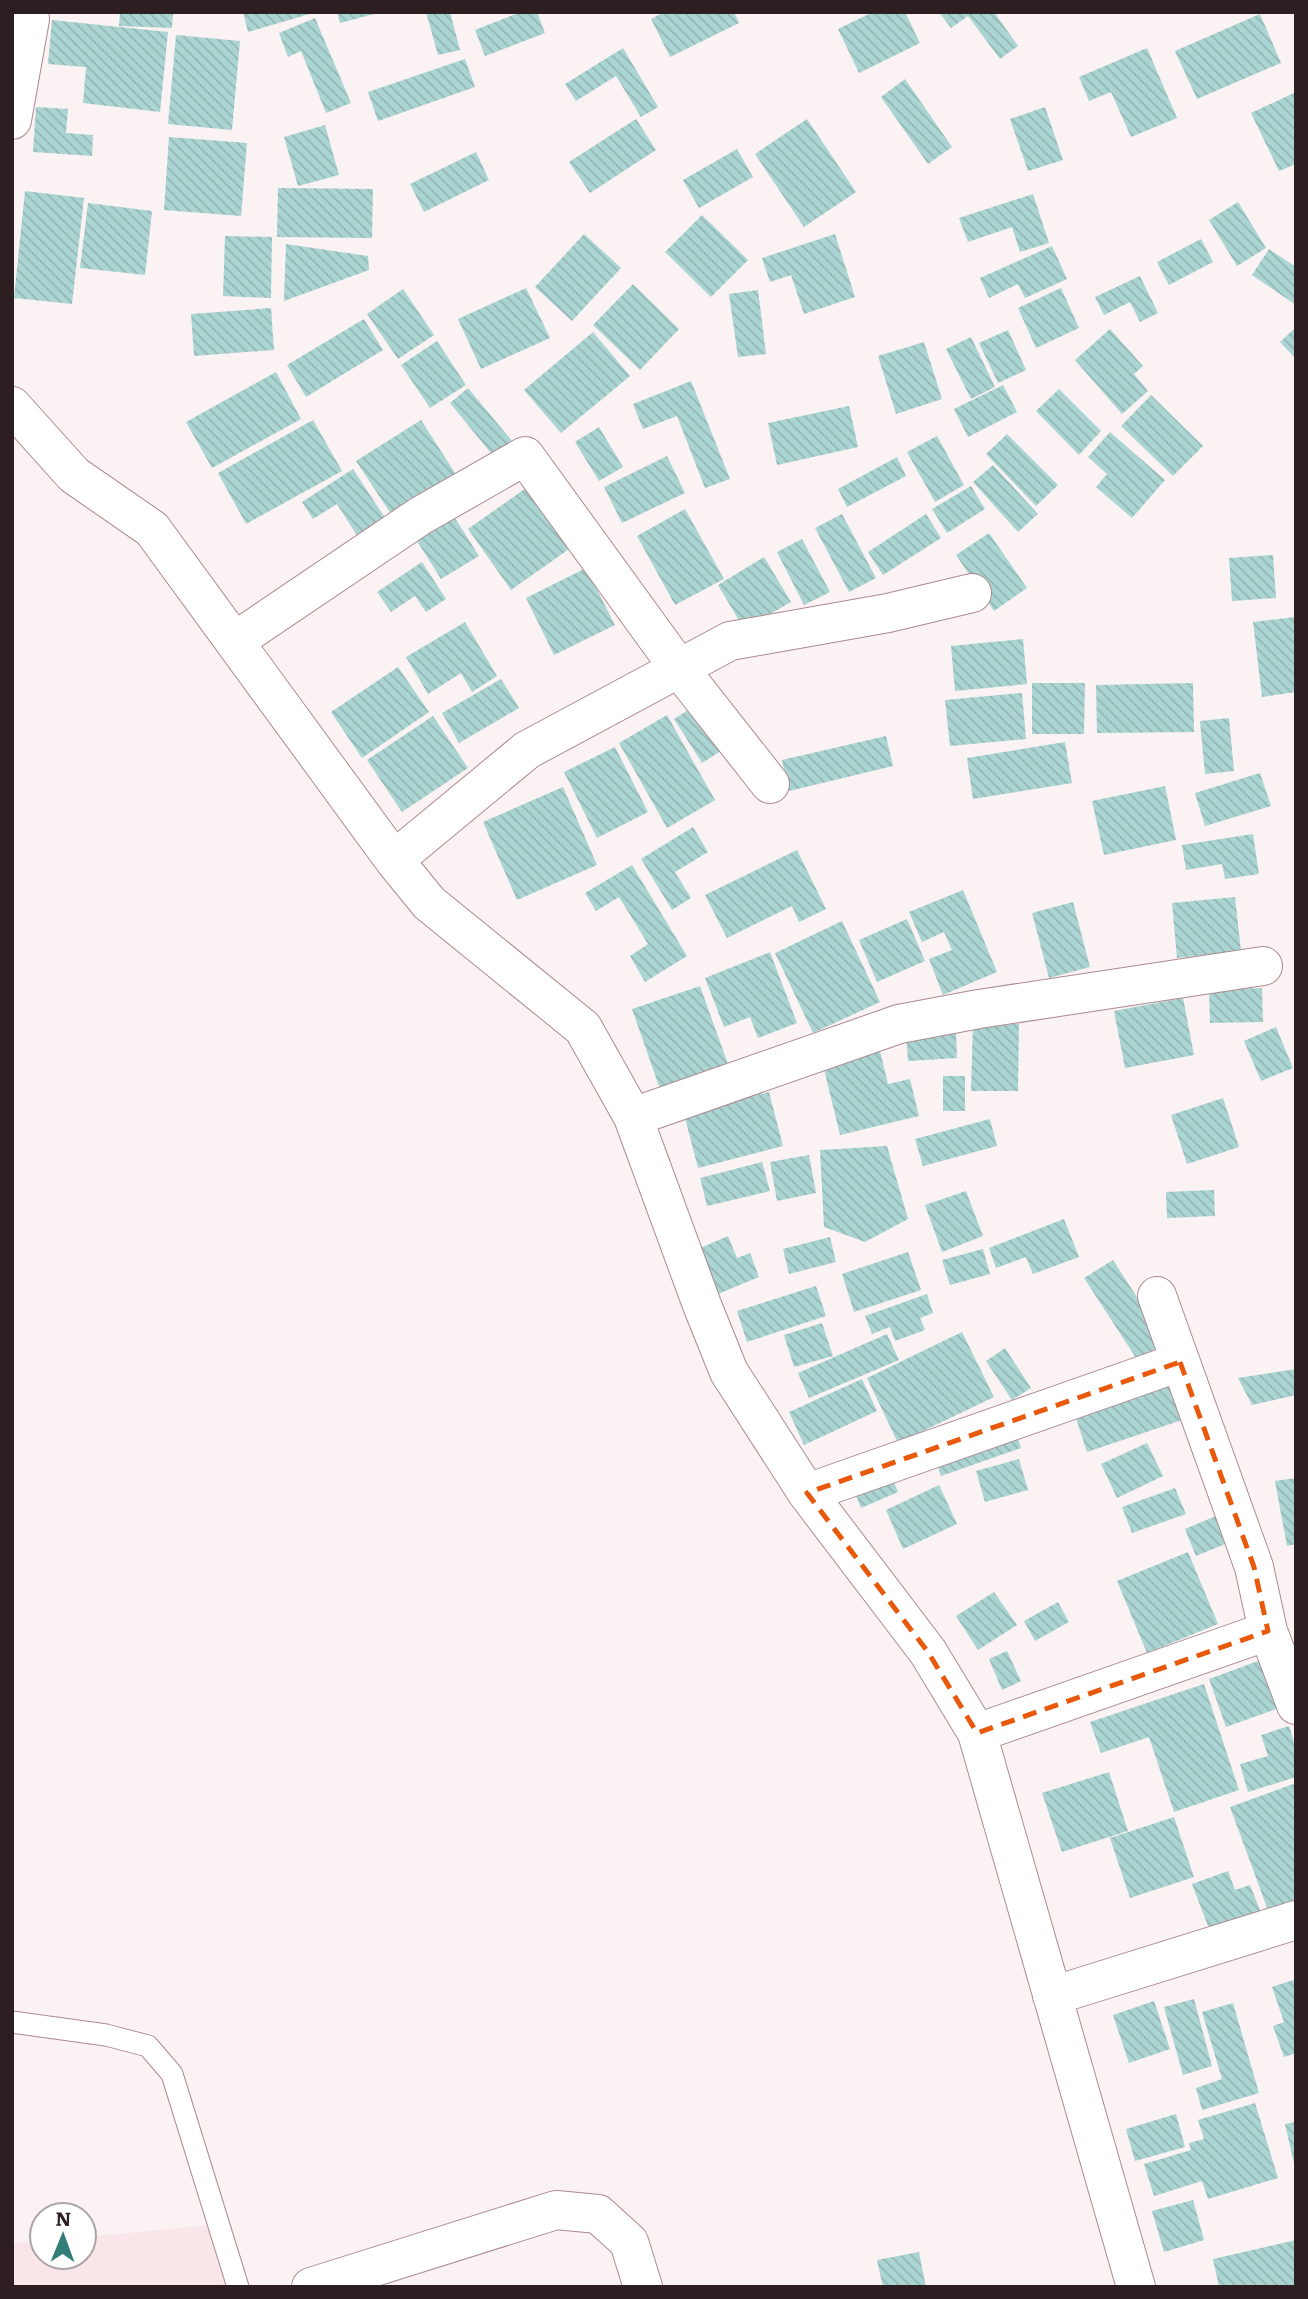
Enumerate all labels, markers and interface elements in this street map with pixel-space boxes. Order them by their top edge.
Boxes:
north arrow [28,2201,98,2271]
text: N [55,2204,72,2232]

